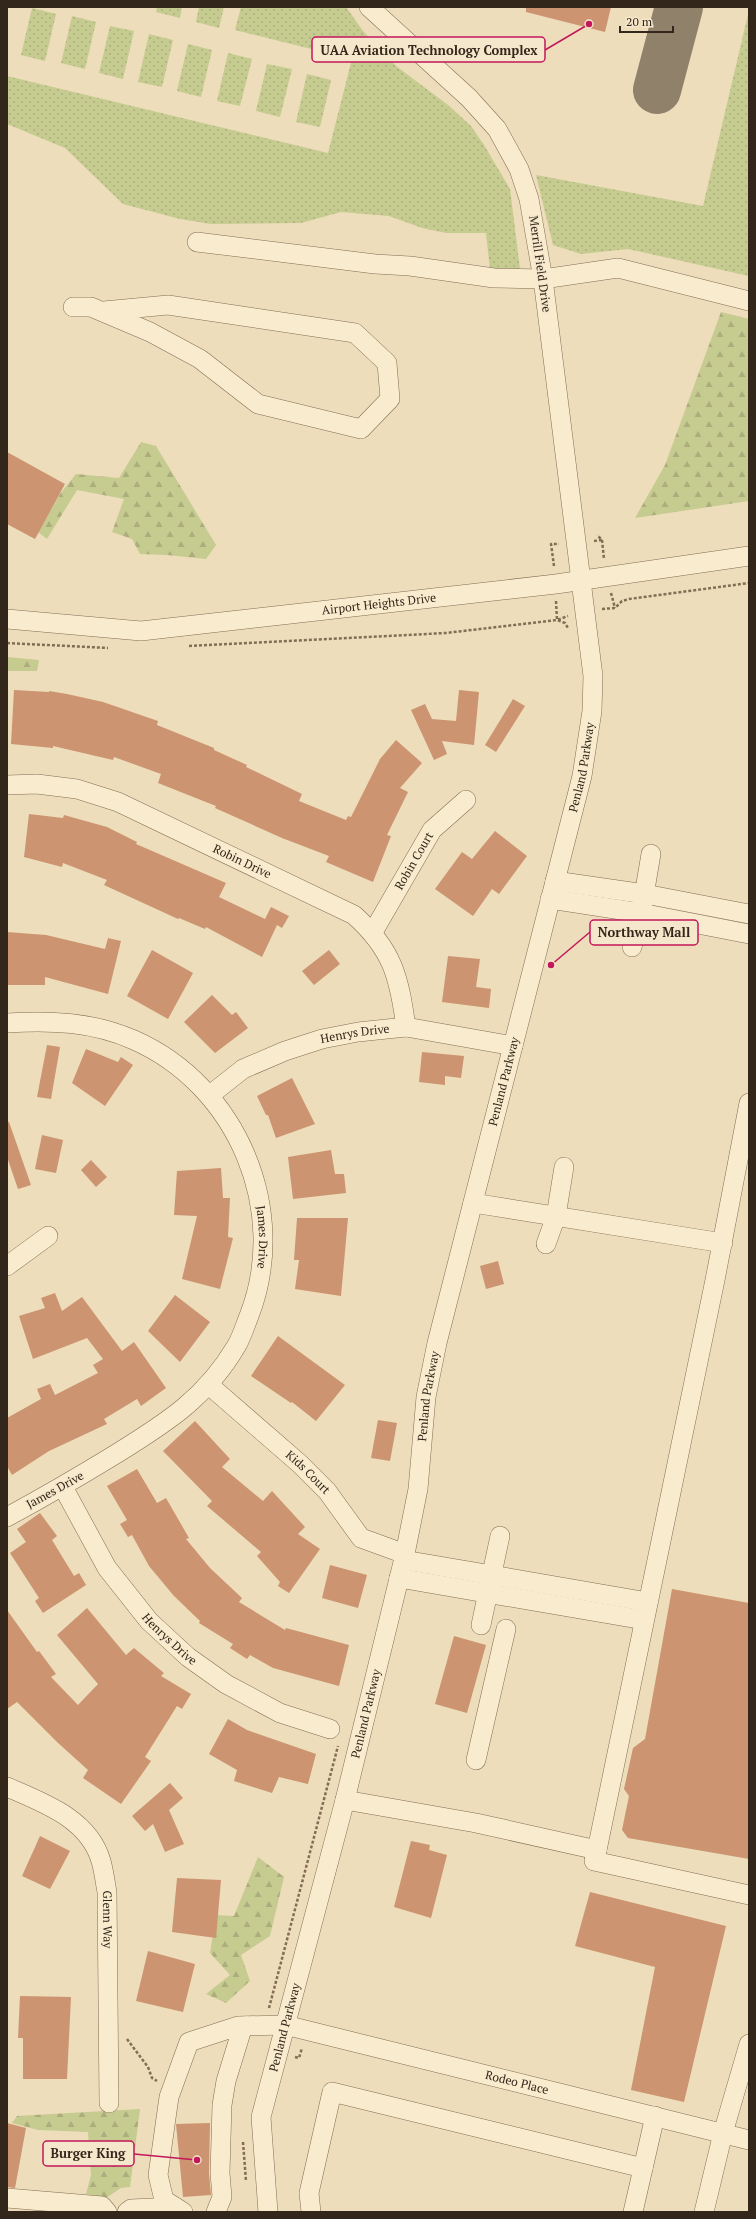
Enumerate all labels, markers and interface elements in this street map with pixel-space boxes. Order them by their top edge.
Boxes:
scale bar [620,8,673,34]
text: 20 m [626,14,653,29]
callout: UAA Aviation Technology Complex [312,37,545,62]
text: UAA Aviation Technology Complex [320,41,538,59]
street label: Merrill Field Drive [526,215,555,313]
street label: Airport Heights Drive [321,590,437,617]
street label: Penland Parkway [565,720,597,814]
street label: Robin Court [391,829,436,892]
street label: Robin Drive [211,841,274,881]
callout: Northway Mall [590,920,698,945]
text: Northway Mall [598,923,690,941]
street label: Henrys Drive [319,1021,390,1046]
street label: Penland Parkway [485,1034,522,1128]
street label: James Drive [253,1205,271,1270]
street label: Penland Parkway [414,1349,442,1442]
street label: Kids Court [283,1447,334,1497]
street label: James Drive [23,1468,86,1511]
street label: Henrys Drive [139,1610,200,1668]
street label: Penland Parkway [347,1667,384,1760]
street label: Glenn Way [100,1890,116,1949]
street label: Penland Parkway [265,1980,303,2073]
street label: Rodeo Place [484,2067,550,2097]
callout: Burger King [43,2141,134,2166]
text: Burger King [51,2144,126,2162]

